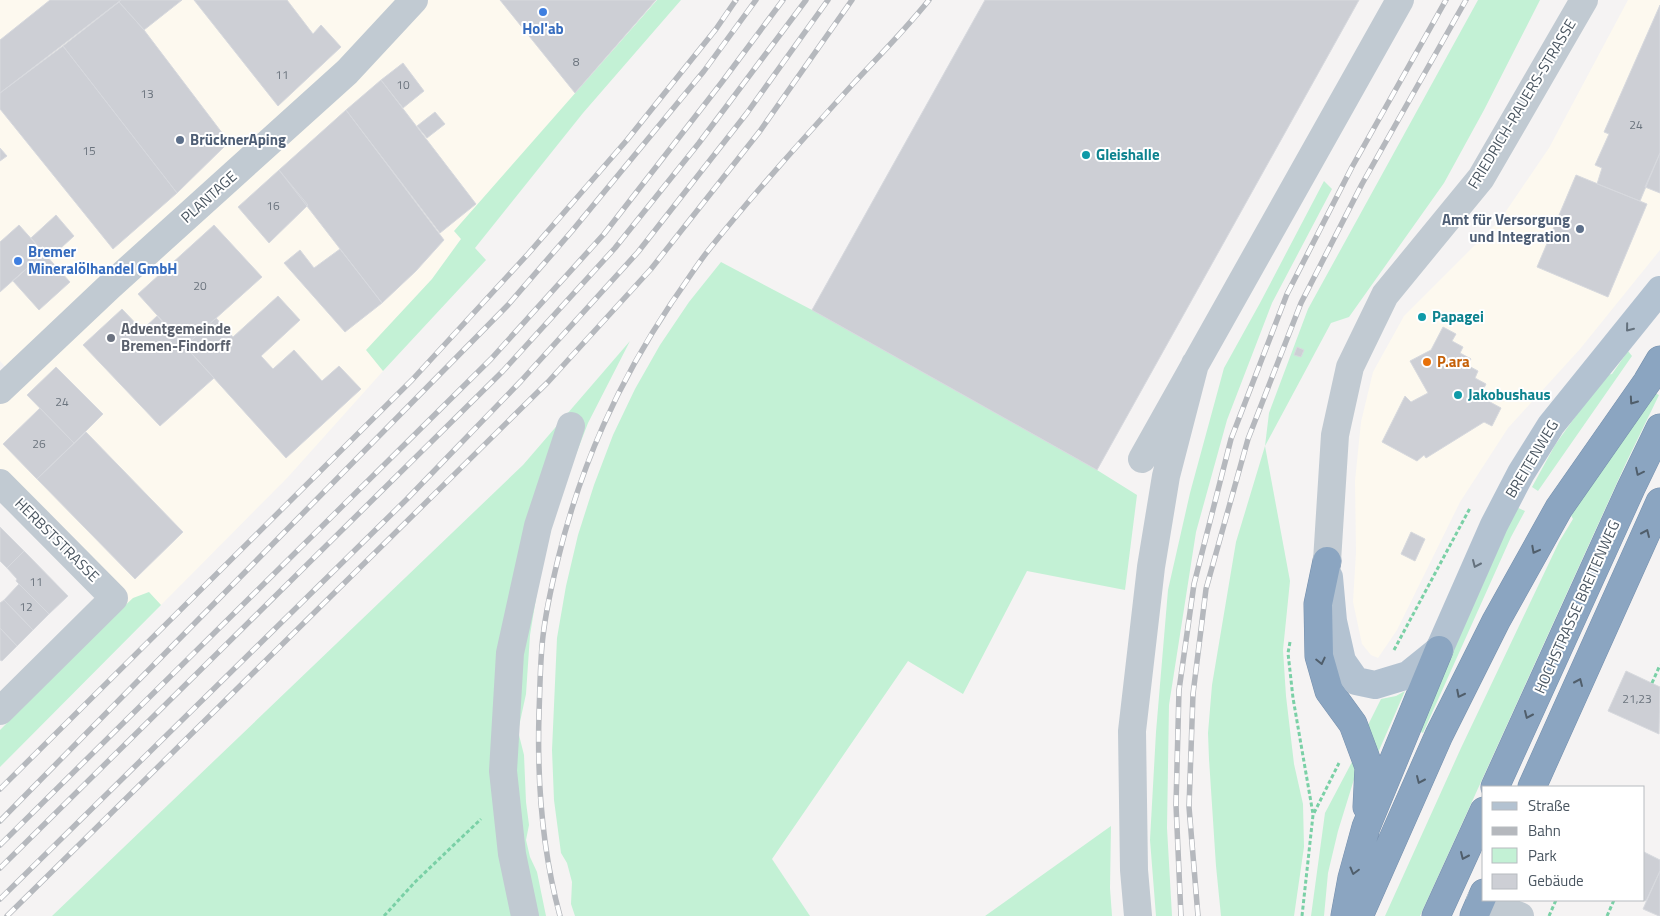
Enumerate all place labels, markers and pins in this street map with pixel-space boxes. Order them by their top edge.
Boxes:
marker: Hol'ab [537,6,549,18]
place label: Hol'ab [522,17,564,40]
place label: BrücknerAping [190,128,286,151]
marker: BrücknerAping [174,134,186,146]
place label: Gleishalle [1096,143,1160,166]
marker: Gleishalle [1080,149,1092,161]
place label: Amt für Versorgung und Integration [1442,208,1570,248]
marker: Amt für Versorgung und Integration [1574,223,1586,235]
place label: Bremer Mineralölhandel GmbH [28,240,178,280]
marker: Bremer Mineralölhandel GmbH [12,255,24,267]
place label: Papagei [1432,305,1484,328]
marker: Papagei [1416,311,1428,323]
place label: Adventgemeinde Bremen-Findorff [121,317,231,357]
marker: Adventgemeinde Bremen-Findorff [105,332,117,344]
place label: P.ara [1437,350,1470,373]
marker: P.ara [1421,356,1433,368]
place label: Jakobushaus [1468,383,1551,406]
marker: Jakobushaus [1452,389,1464,401]

